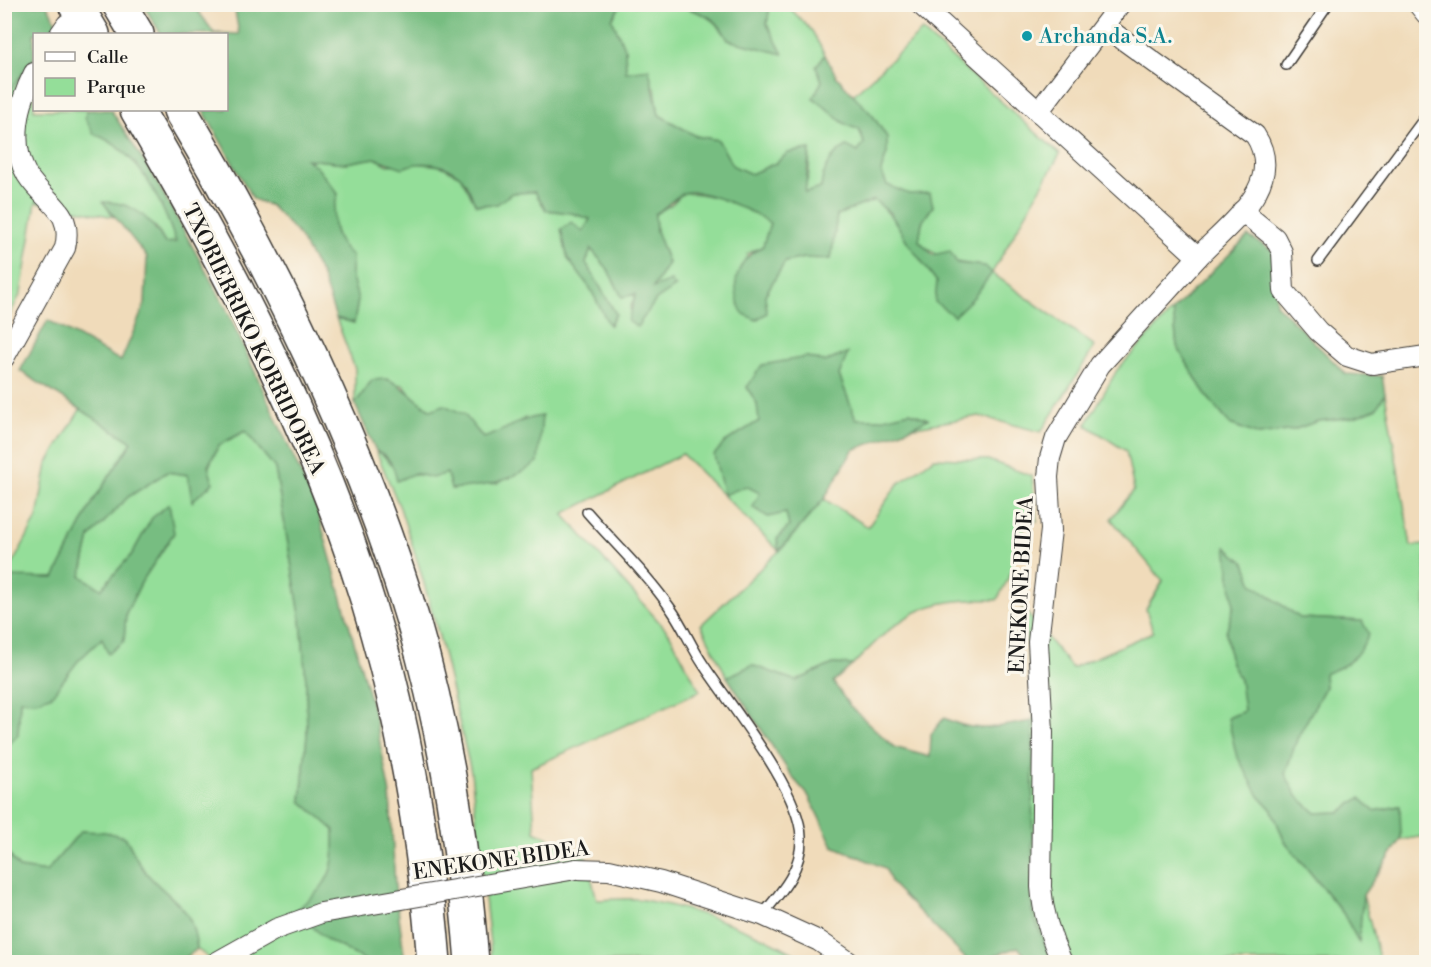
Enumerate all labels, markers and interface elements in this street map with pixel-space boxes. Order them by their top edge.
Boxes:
place label: Archanda S.A. [1038,24,1172,50]
marker: Archanda S.A. [1020,29,1034,43]
legend [33,33,228,111]
text: Calle [87,46,128,69]
text: Parque [87,76,146,99]
street label: TXORIERRIKO KORRIDOREA [176,200,330,479]
street label: ENEKONE BIDEA [1004,495,1040,674]
street label: ENEKONE BIDEA [411,836,592,886]

